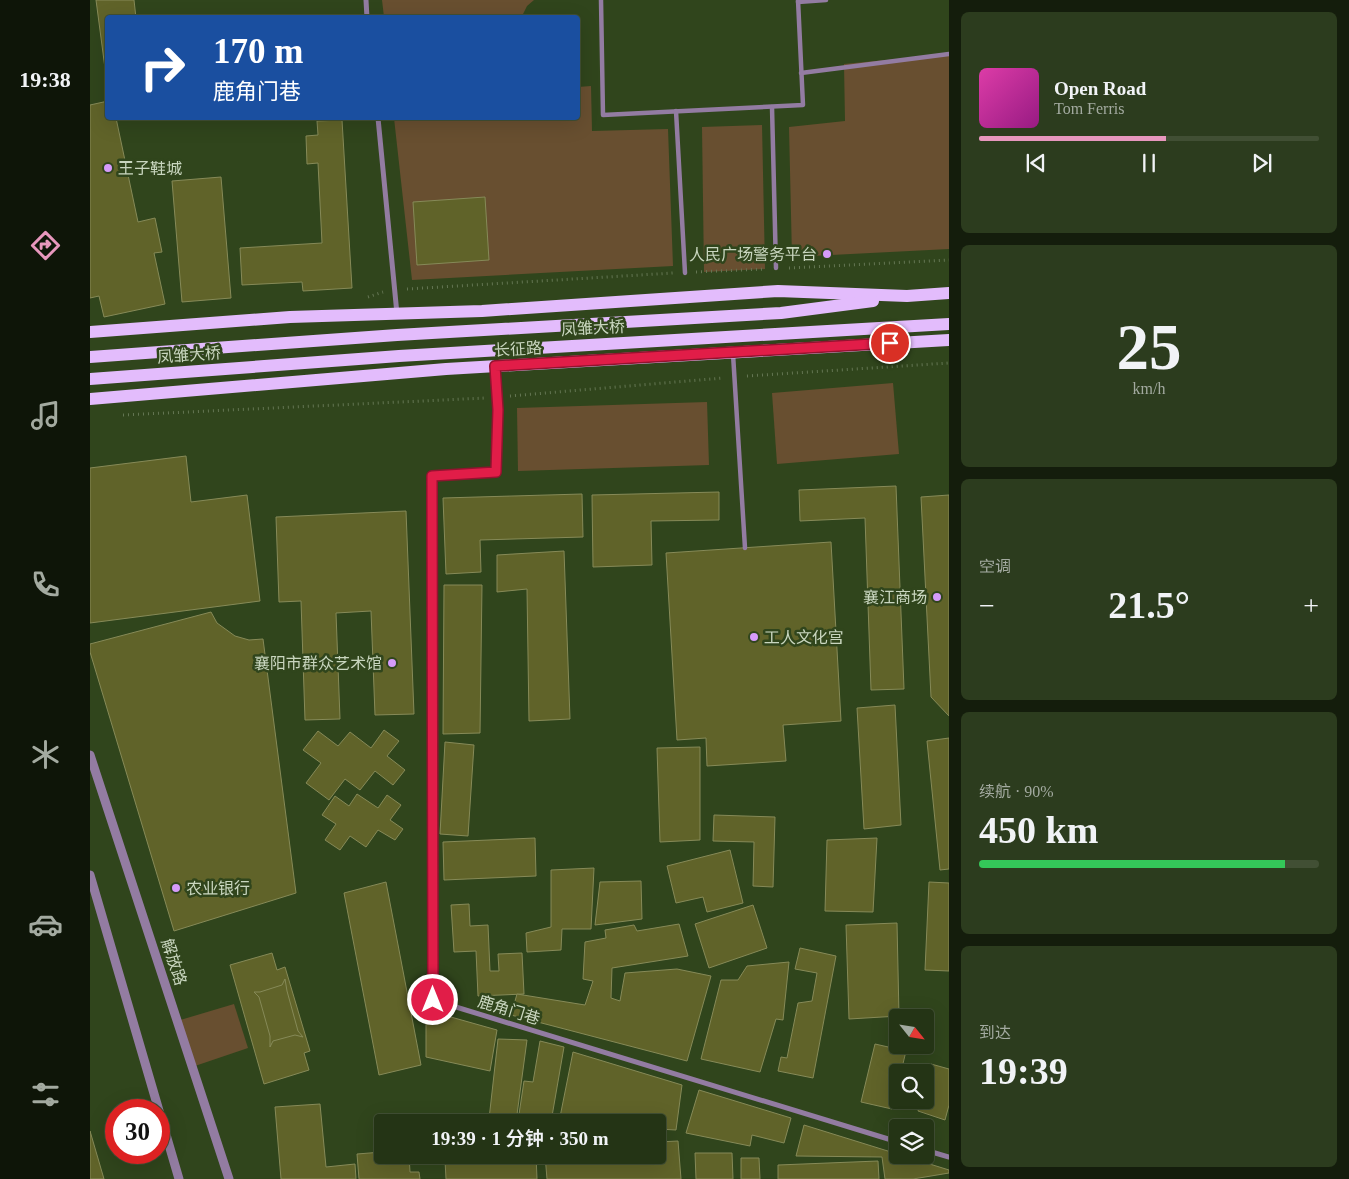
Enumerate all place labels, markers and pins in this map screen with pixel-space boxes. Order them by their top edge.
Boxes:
place label: 王子鞋城 [118,160,182,177]
marker: 王子鞋城 [102,162,114,174]
place label: 人民广场警务平台 [689,246,817,263]
marker: 人民广场警务平台 [821,248,833,260]
pin [869,322,911,364]
place label: 襄江商场 [863,589,927,606]
marker: 襄江商场 [931,591,943,603]
place label: 工人文化宫 [764,629,844,646]
marker: 工人文化宫 [748,631,760,643]
place label: 襄阳市群众艺术馆 [254,655,382,672]
marker: 襄阳市群众艺术馆 [386,657,398,669]
place label: 农业银行 [186,880,250,897]
marker: 农业银行 [170,882,182,894]

